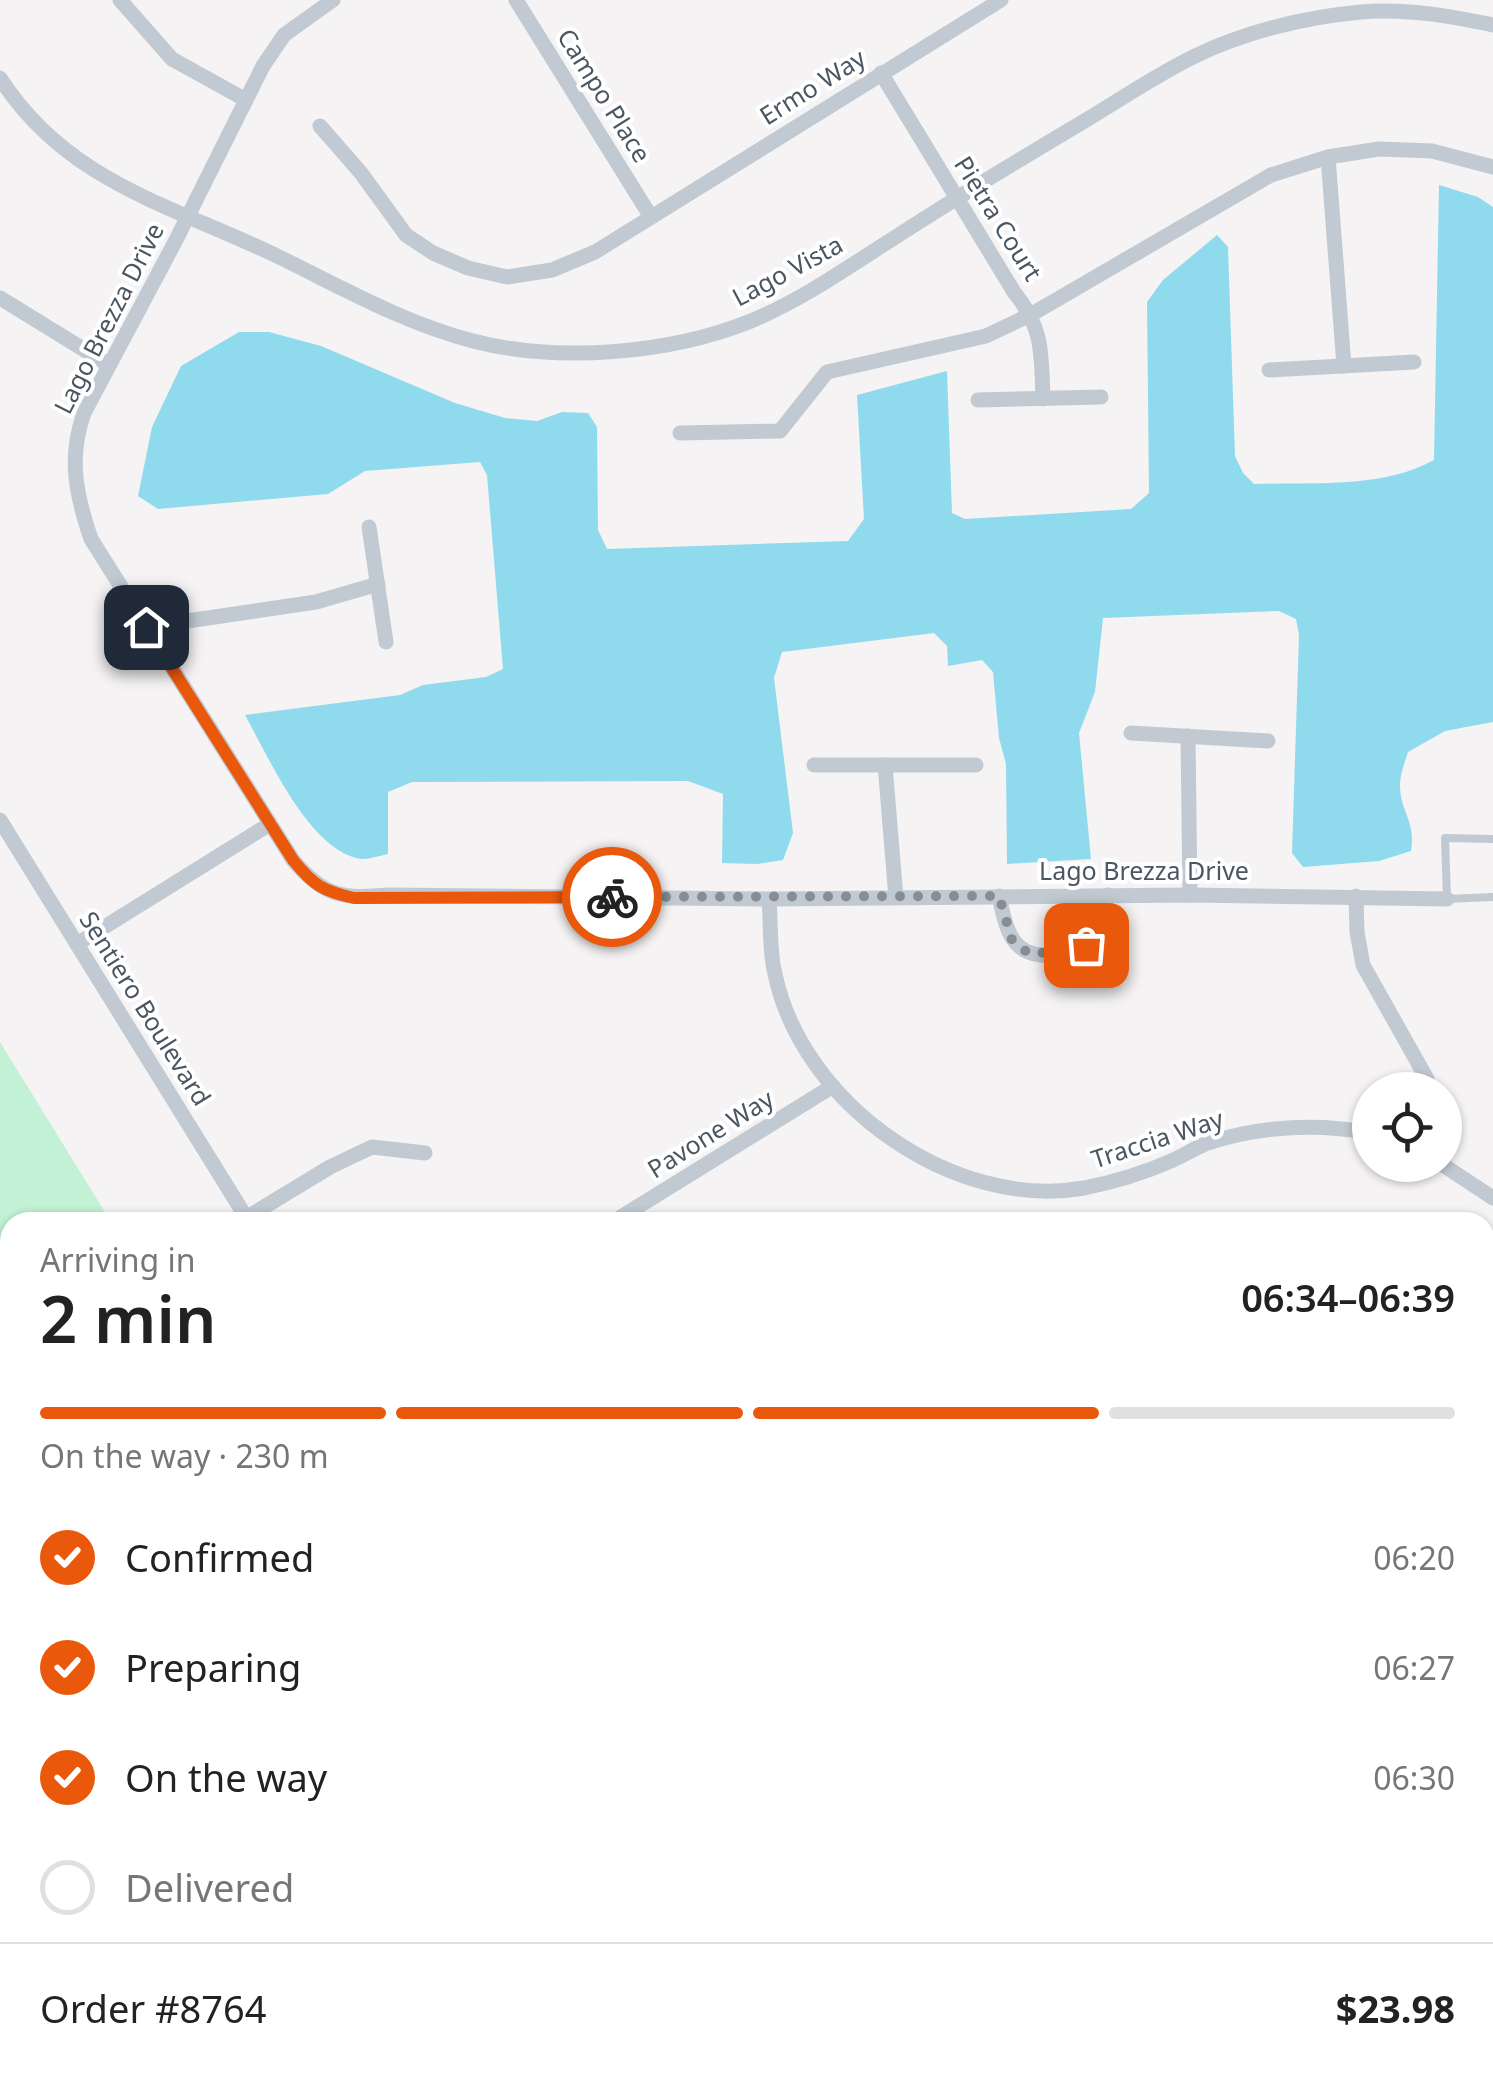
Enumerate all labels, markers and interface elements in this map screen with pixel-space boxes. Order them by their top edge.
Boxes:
street label: Campo Place [550,22,660,168]
street label: Ermo Way [753,40,872,132]
street label: Pietra Court [947,149,1051,287]
street label: Lago Brezza Drive [45,217,171,419]
street label: Lago Vista [726,227,848,313]
pin [104,585,189,670]
icon: home [119,600,174,655]
courier [562,847,662,947]
street label: Lago Brezza Drive [1039,853,1249,887]
icon: bike [585,870,640,925]
pin [1044,903,1129,988]
street label: Sentiero Boulevard [72,904,220,1112]
icon: bag [1059,918,1114,973]
map controls [1352,1072,1462,1182]
button: locate [1352,1072,1462,1182]
street label: Pavone Way [641,1081,780,1185]
street label: Traccia Way [1087,1101,1228,1175]
text: Arriving in [40,1238,195,1281]
text: 06:34–06:39 [1241,1271,1455,1323]
text: 2 min [40,1274,216,1362]
text: On the way · 230 m [40,1434,329,1477]
icon: check [40,1530,95,1585]
text: Confirmed [125,1531,314,1583]
text: 06:20 [1373,1536,1455,1579]
icon: check [40,1640,95,1695]
text: Preparing [125,1641,301,1693]
text: 06:27 [1373,1646,1455,1689]
icon: check [40,1750,95,1805]
text: On the way [125,1751,327,1803]
text: 06:30 [1373,1756,1455,1799]
text: Delivered [125,1861,294,1913]
text: Order #8764 [40,1982,266,2034]
text: $23.98 [1336,1982,1455,2034]

